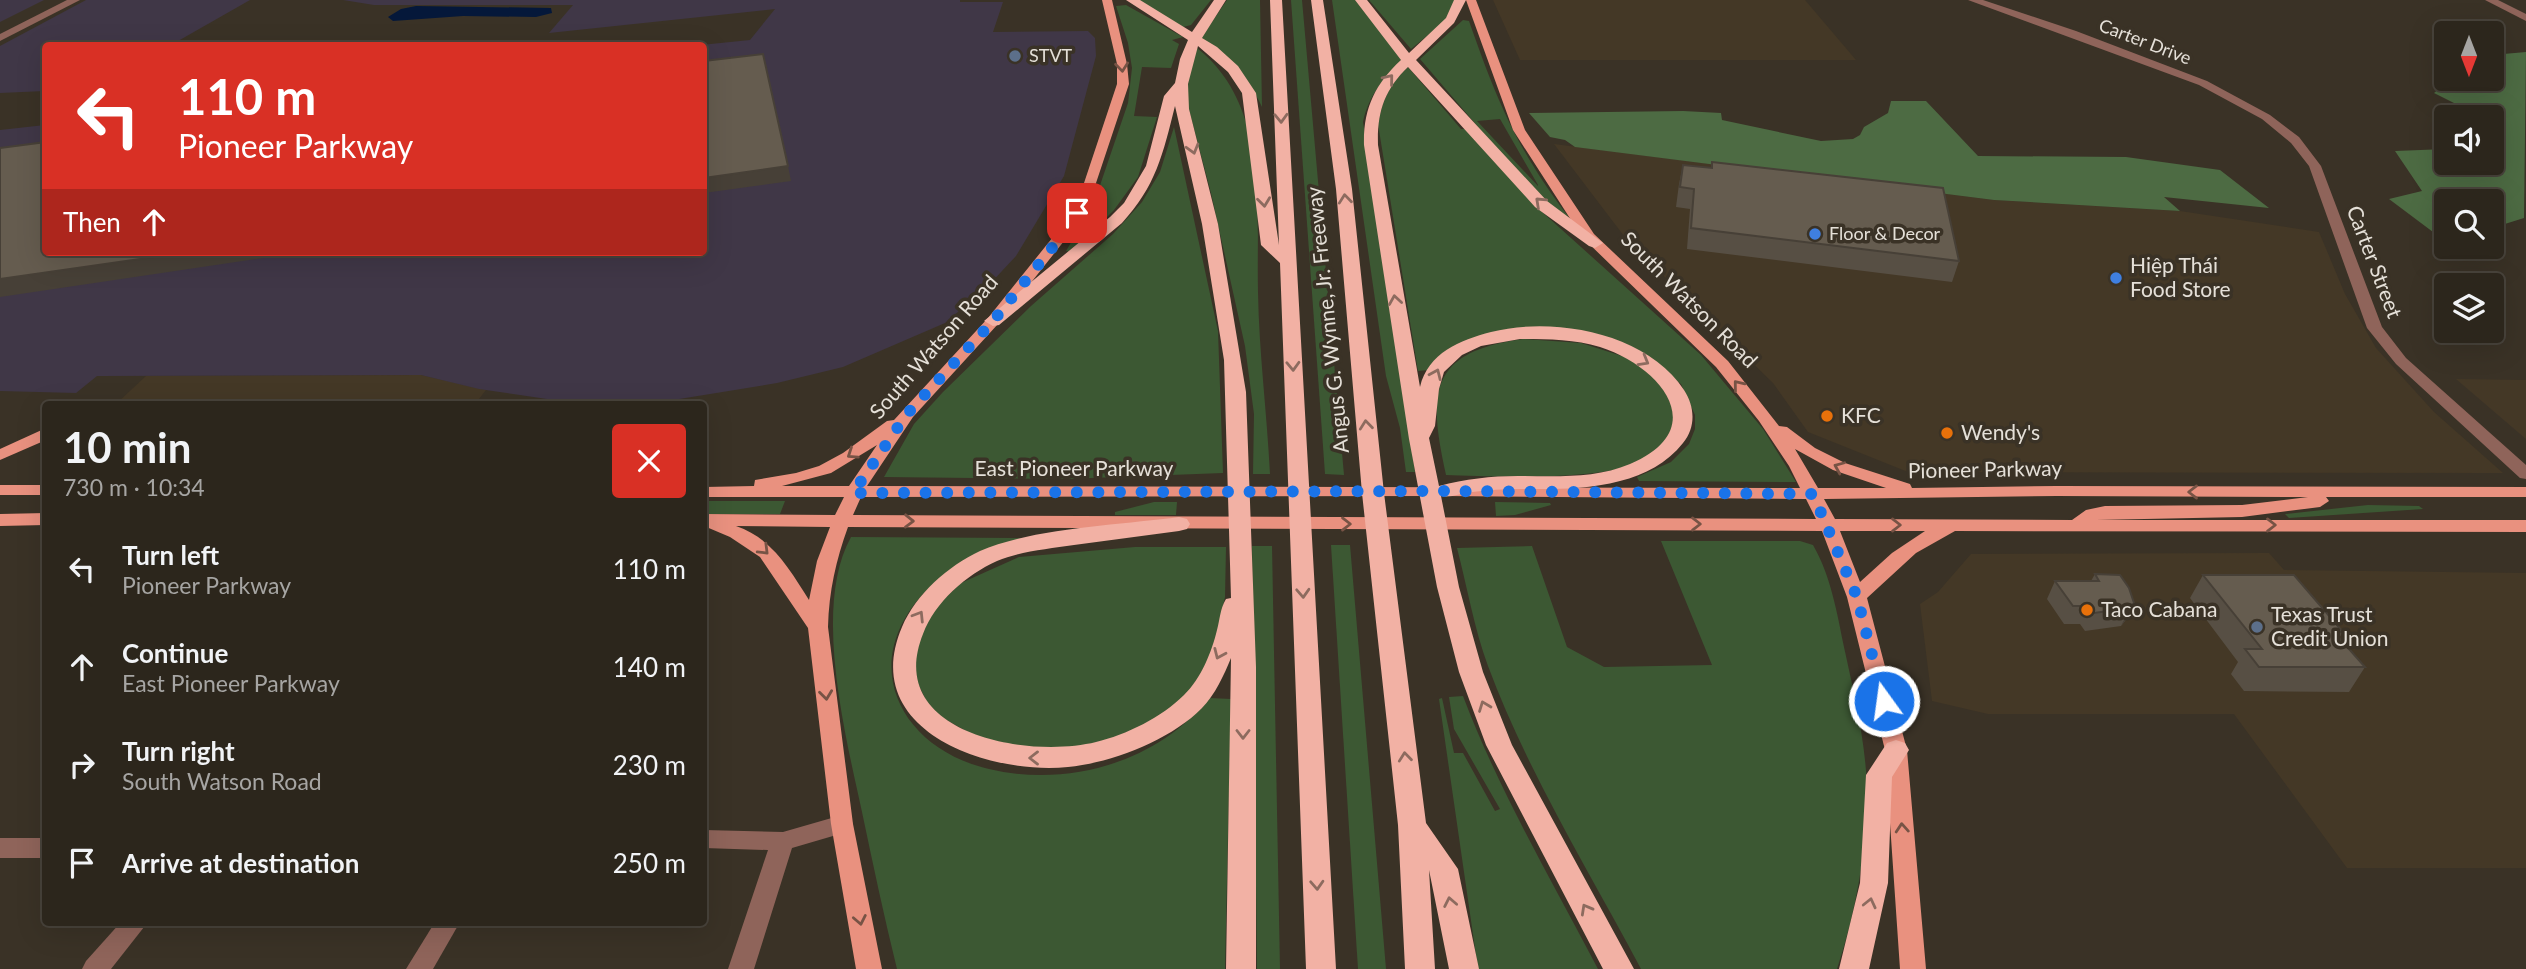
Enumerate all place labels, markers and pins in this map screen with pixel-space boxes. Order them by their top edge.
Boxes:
place label: STVT [1029,44,1073,66]
marker: STVT [1007,48,1023,64]
pin [1047,183,1107,243]
place label: Floor & Decor [1829,222,1941,244]
marker: Floor & Decor [1807,226,1823,242]
place label: Hiệp Thái Food Store [2130,252,2231,301]
marker: Hiệp Thái Food Store [2108,270,2124,286]
place label: KFC [1841,402,1881,427]
marker: KFC [1819,408,1835,424]
place label: Wendy's [1961,419,2040,444]
marker: Wendy's [1939,425,1955,441]
place label: Taco Cabana [2101,596,2217,621]
place label: Texas Trust Credit Union [2271,601,2388,650]
marker: Taco Cabana [2079,602,2095,618]
marker: Texas Trust Credit Union [2249,619,2265,635]

